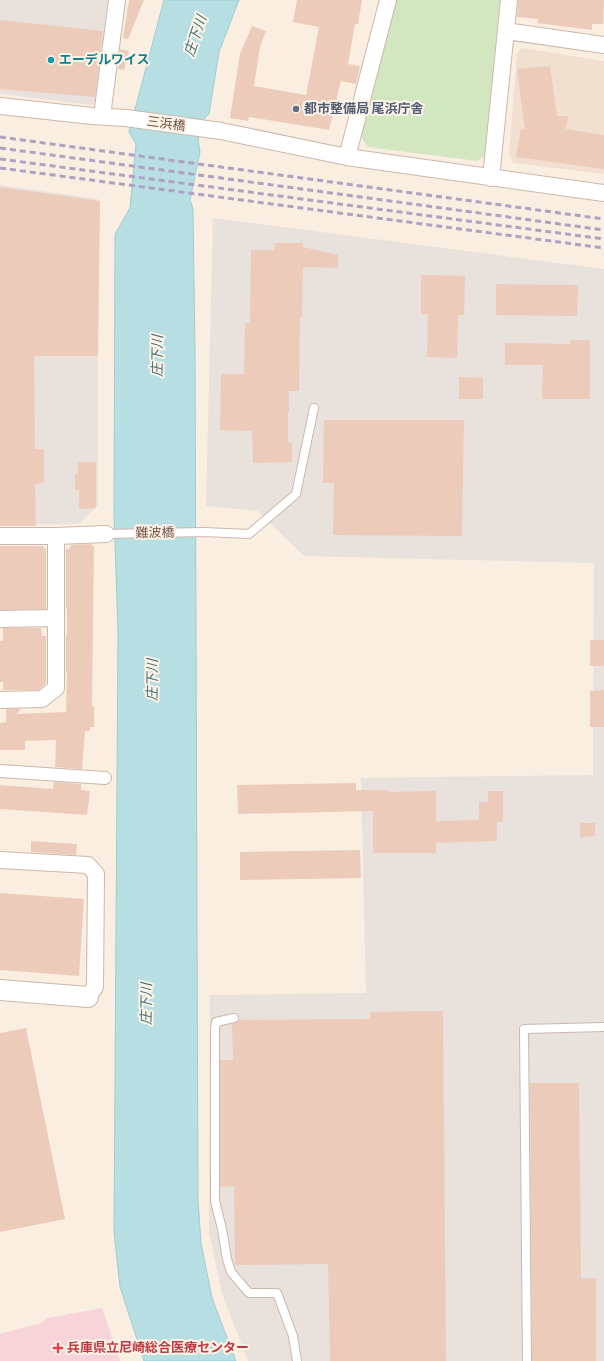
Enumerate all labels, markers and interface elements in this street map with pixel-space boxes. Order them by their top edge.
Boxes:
water label: 庄下川 [180,11,213,59]
place label: エーデルワイス [59,51,150,69]
marker: エーデルワイス [46,55,56,65]
place label: 都市整備局 尾浜庁舎 [304,100,424,118]
marker: 都市整備局 尾浜庁舎 [291,104,301,114]
street label: 三浜橋 [145,112,187,136]
water label: 庄下川 [148,333,168,377]
street label: 難波橋 [135,524,175,542]
water label: 庄下川 [143,657,163,701]
water label: 庄下川 [137,981,157,1025]
place label: 兵庫県立尼崎総合医療センター [67,1339,249,1357]
marker: 兵庫県立尼崎総合医療センター [52,1342,64,1354]

